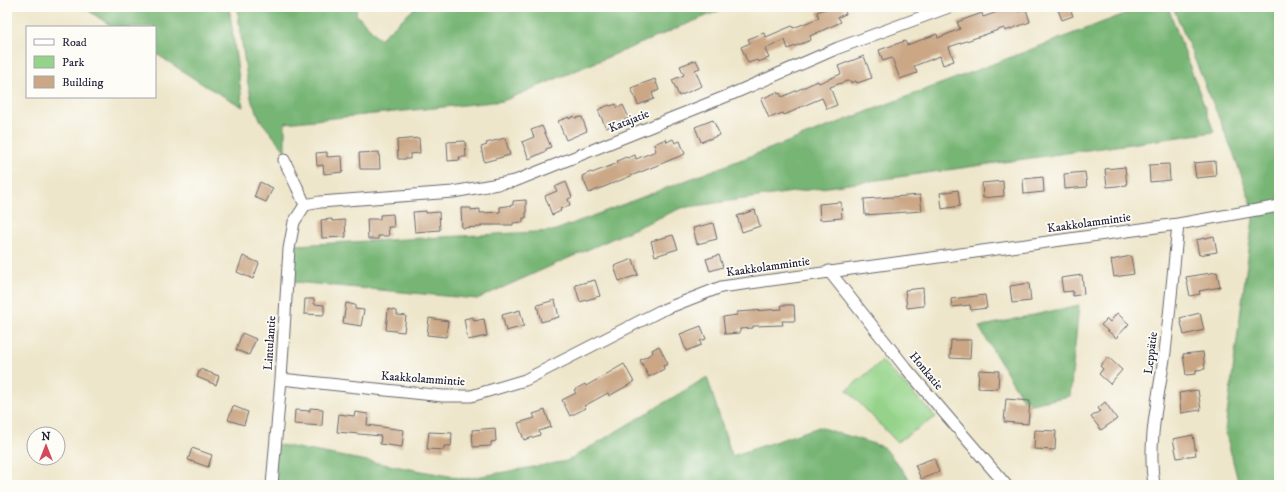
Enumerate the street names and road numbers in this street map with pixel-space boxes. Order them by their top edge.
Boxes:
street label: Katajatie [607,106,651,136]
street label: Kaakkolammintie [1046,210,1132,236]
street label: Kaakkolammintie [725,254,811,280]
street label: Lintulantie [261,315,279,371]
street label: Leppätie [1141,331,1161,375]
street label: Honkatie [906,349,946,393]
street label: Kaakkolammintie [381,369,466,389]

